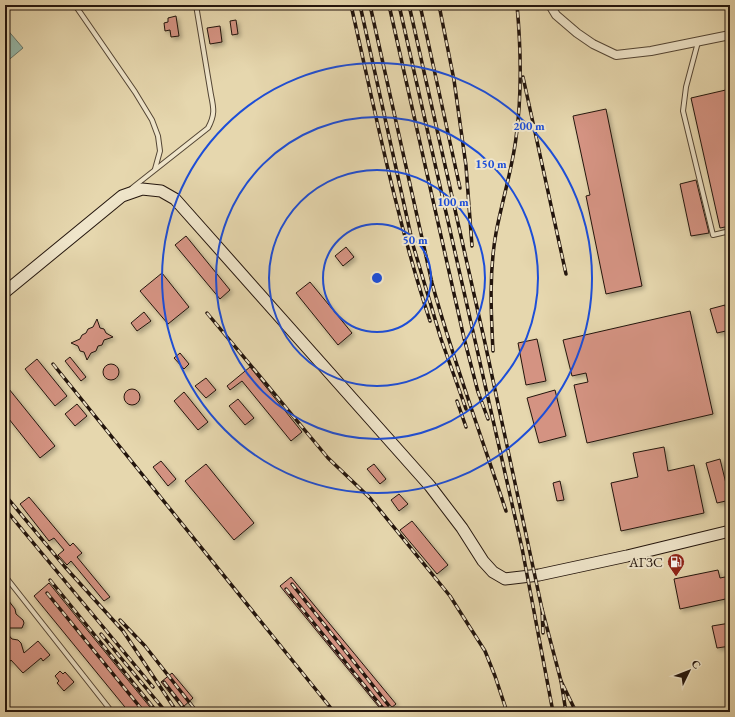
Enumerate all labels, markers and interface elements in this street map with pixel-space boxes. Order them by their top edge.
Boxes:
text: 200 m [513,118,545,134]
text: 150 m [475,156,507,172]
text: 100 m [437,194,469,210]
text: 50 m [402,232,428,248]
centre of rings [370,271,384,285]
fuel station icon: АГЗС [666,552,686,577]
place label: АГЗС [628,553,663,571]
north arrow [669,651,709,691]
text: С [689,657,704,672]

